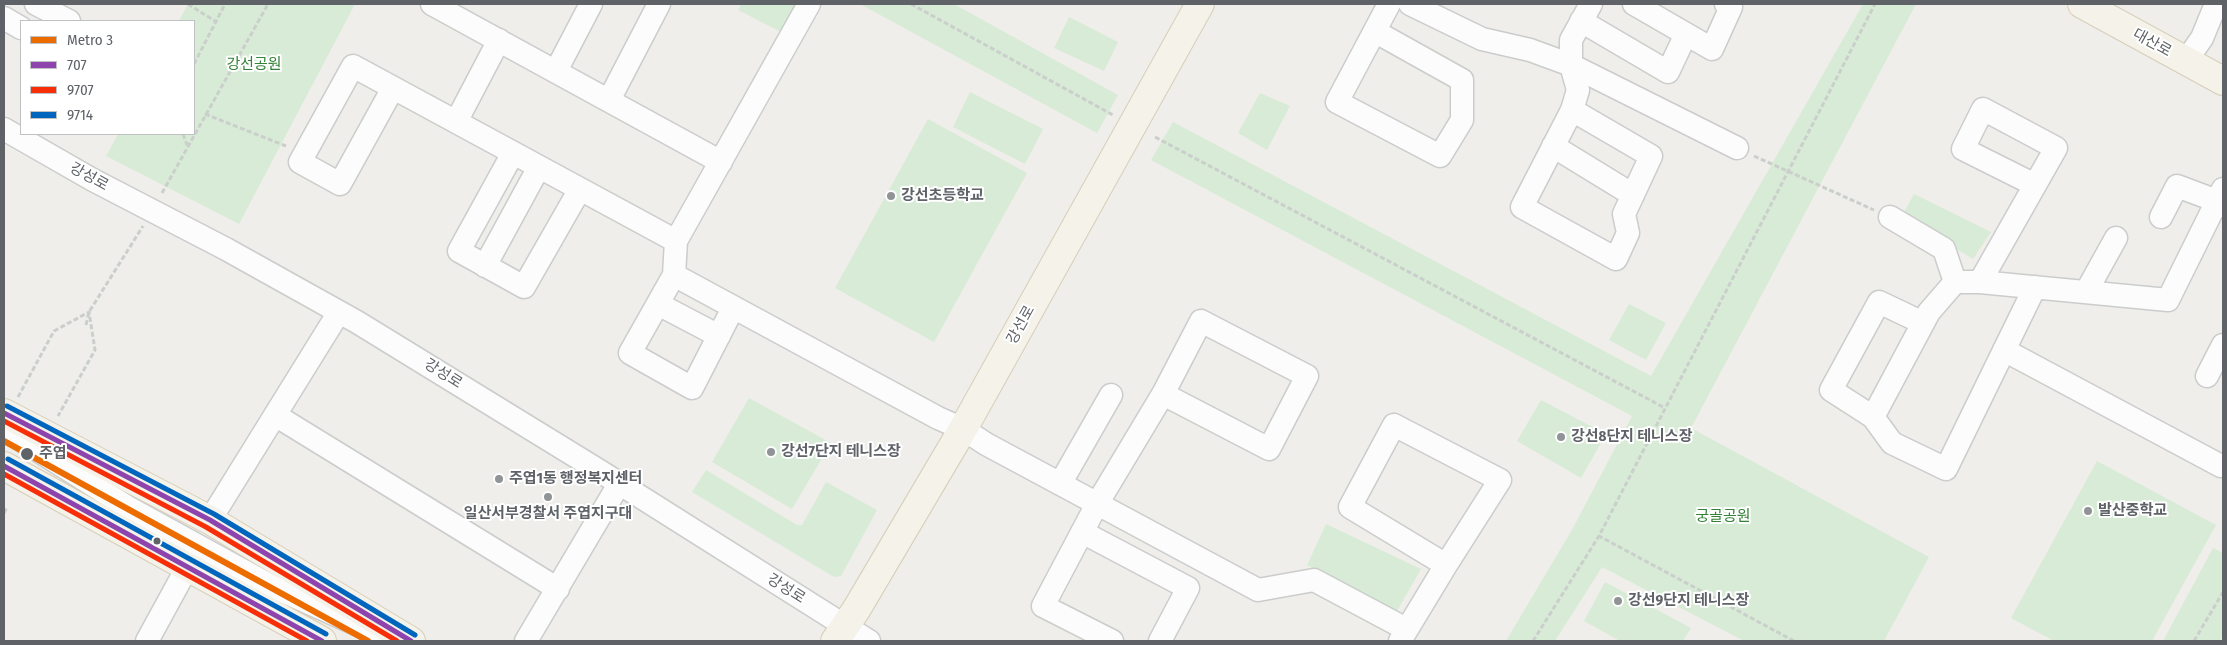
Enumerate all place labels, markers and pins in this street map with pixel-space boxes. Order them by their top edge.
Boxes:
place label: 강선초등학교 [901,187,984,205]
marker: 강선초등학교 [885,190,897,202]
place label: 강선8단지 테니스장 [1571,428,1692,446]
marker: 강선8단지 테니스장 [1555,431,1567,443]
place label: 강선7단지 테니스장 [781,443,901,461]
place label: 주엽 [39,445,67,463]
marker: 주엽 [19,446,35,462]
marker: 강선7단지 테니스장 [765,446,777,458]
place label: 주엽1동 행정복지센터 [509,470,643,488]
marker: 주엽1동 행정복지센터 [493,473,505,485]
marker: 일산서부경찰서 주엽지구대 [542,491,554,503]
place label: 발산중학교 [2098,502,2167,520]
place label: 일산서부경찰서 주엽지구대 [464,505,632,523]
marker: 발산중학교 [2082,505,2094,517]
unlabelled marker [152,536,162,546]
place label: 강선9단지 테니스장 [1628,592,1749,610]
marker: 강선9단지 테니스장 [1612,595,1624,607]

